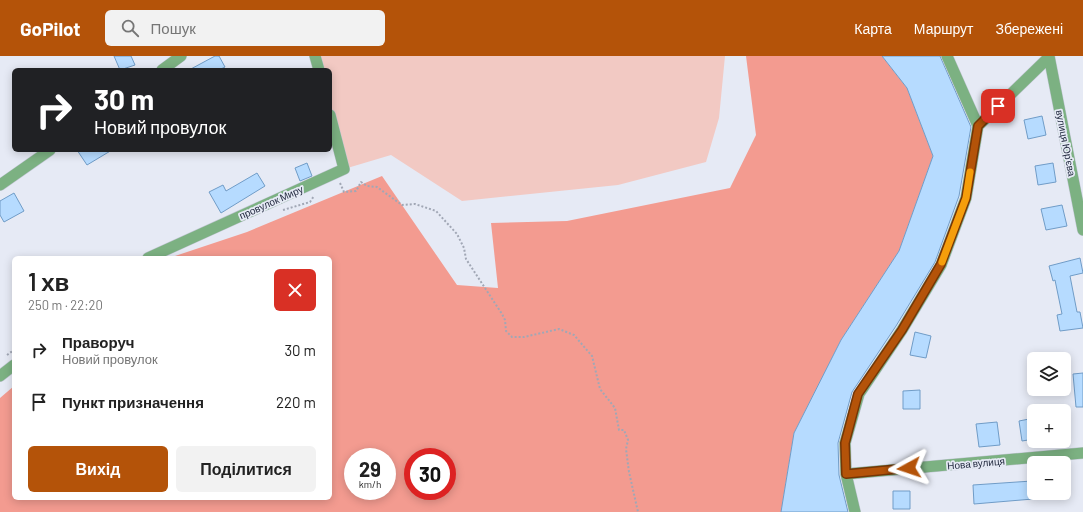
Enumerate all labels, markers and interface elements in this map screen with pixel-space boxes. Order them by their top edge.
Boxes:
search box [105,10,385,46]
text: GoPilot [20,17,81,40]
icon: search [119,17,141,39]
text: Пошук [151,19,196,37]
text: Карта [854,20,892,37]
text: Маршрут [914,20,973,37]
text: Збережені [995,20,1063,37]
text: 30 m [94,82,154,116]
icon: right [28,84,80,136]
pin [981,89,1015,123]
icon: arrive [987,95,1009,117]
street label: вулиця Юр'єва [1054,109,1078,178]
text: Новий провулок [94,116,226,138]
street label: провулок Миру [237,183,305,221]
text: 1 хв [28,267,69,296]
button: close [274,269,316,311]
text: 250 m · 22:20 [28,297,103,313]
text: Праворуч [62,333,135,351]
icon: right [28,339,50,361]
text: 30 m [284,341,316,359]
text: Новий провулок [62,351,158,367]
map controls [1027,352,1071,500]
button: layers [1027,352,1071,396]
icon: arrive [28,391,50,413]
text: Пункт призначення [62,393,204,411]
text: 220 m [276,393,316,411]
button: + [1027,404,1071,448]
button: Вихід [28,446,168,492]
button: Поділитися [176,446,316,492]
position arrow [888,447,930,489]
speed limit sign: 30 [404,448,456,500]
street label: Нова вулиця [947,454,1005,472]
button: − [1027,456,1071,500]
text: 29 [359,457,381,481]
text: km/h [359,478,381,490]

